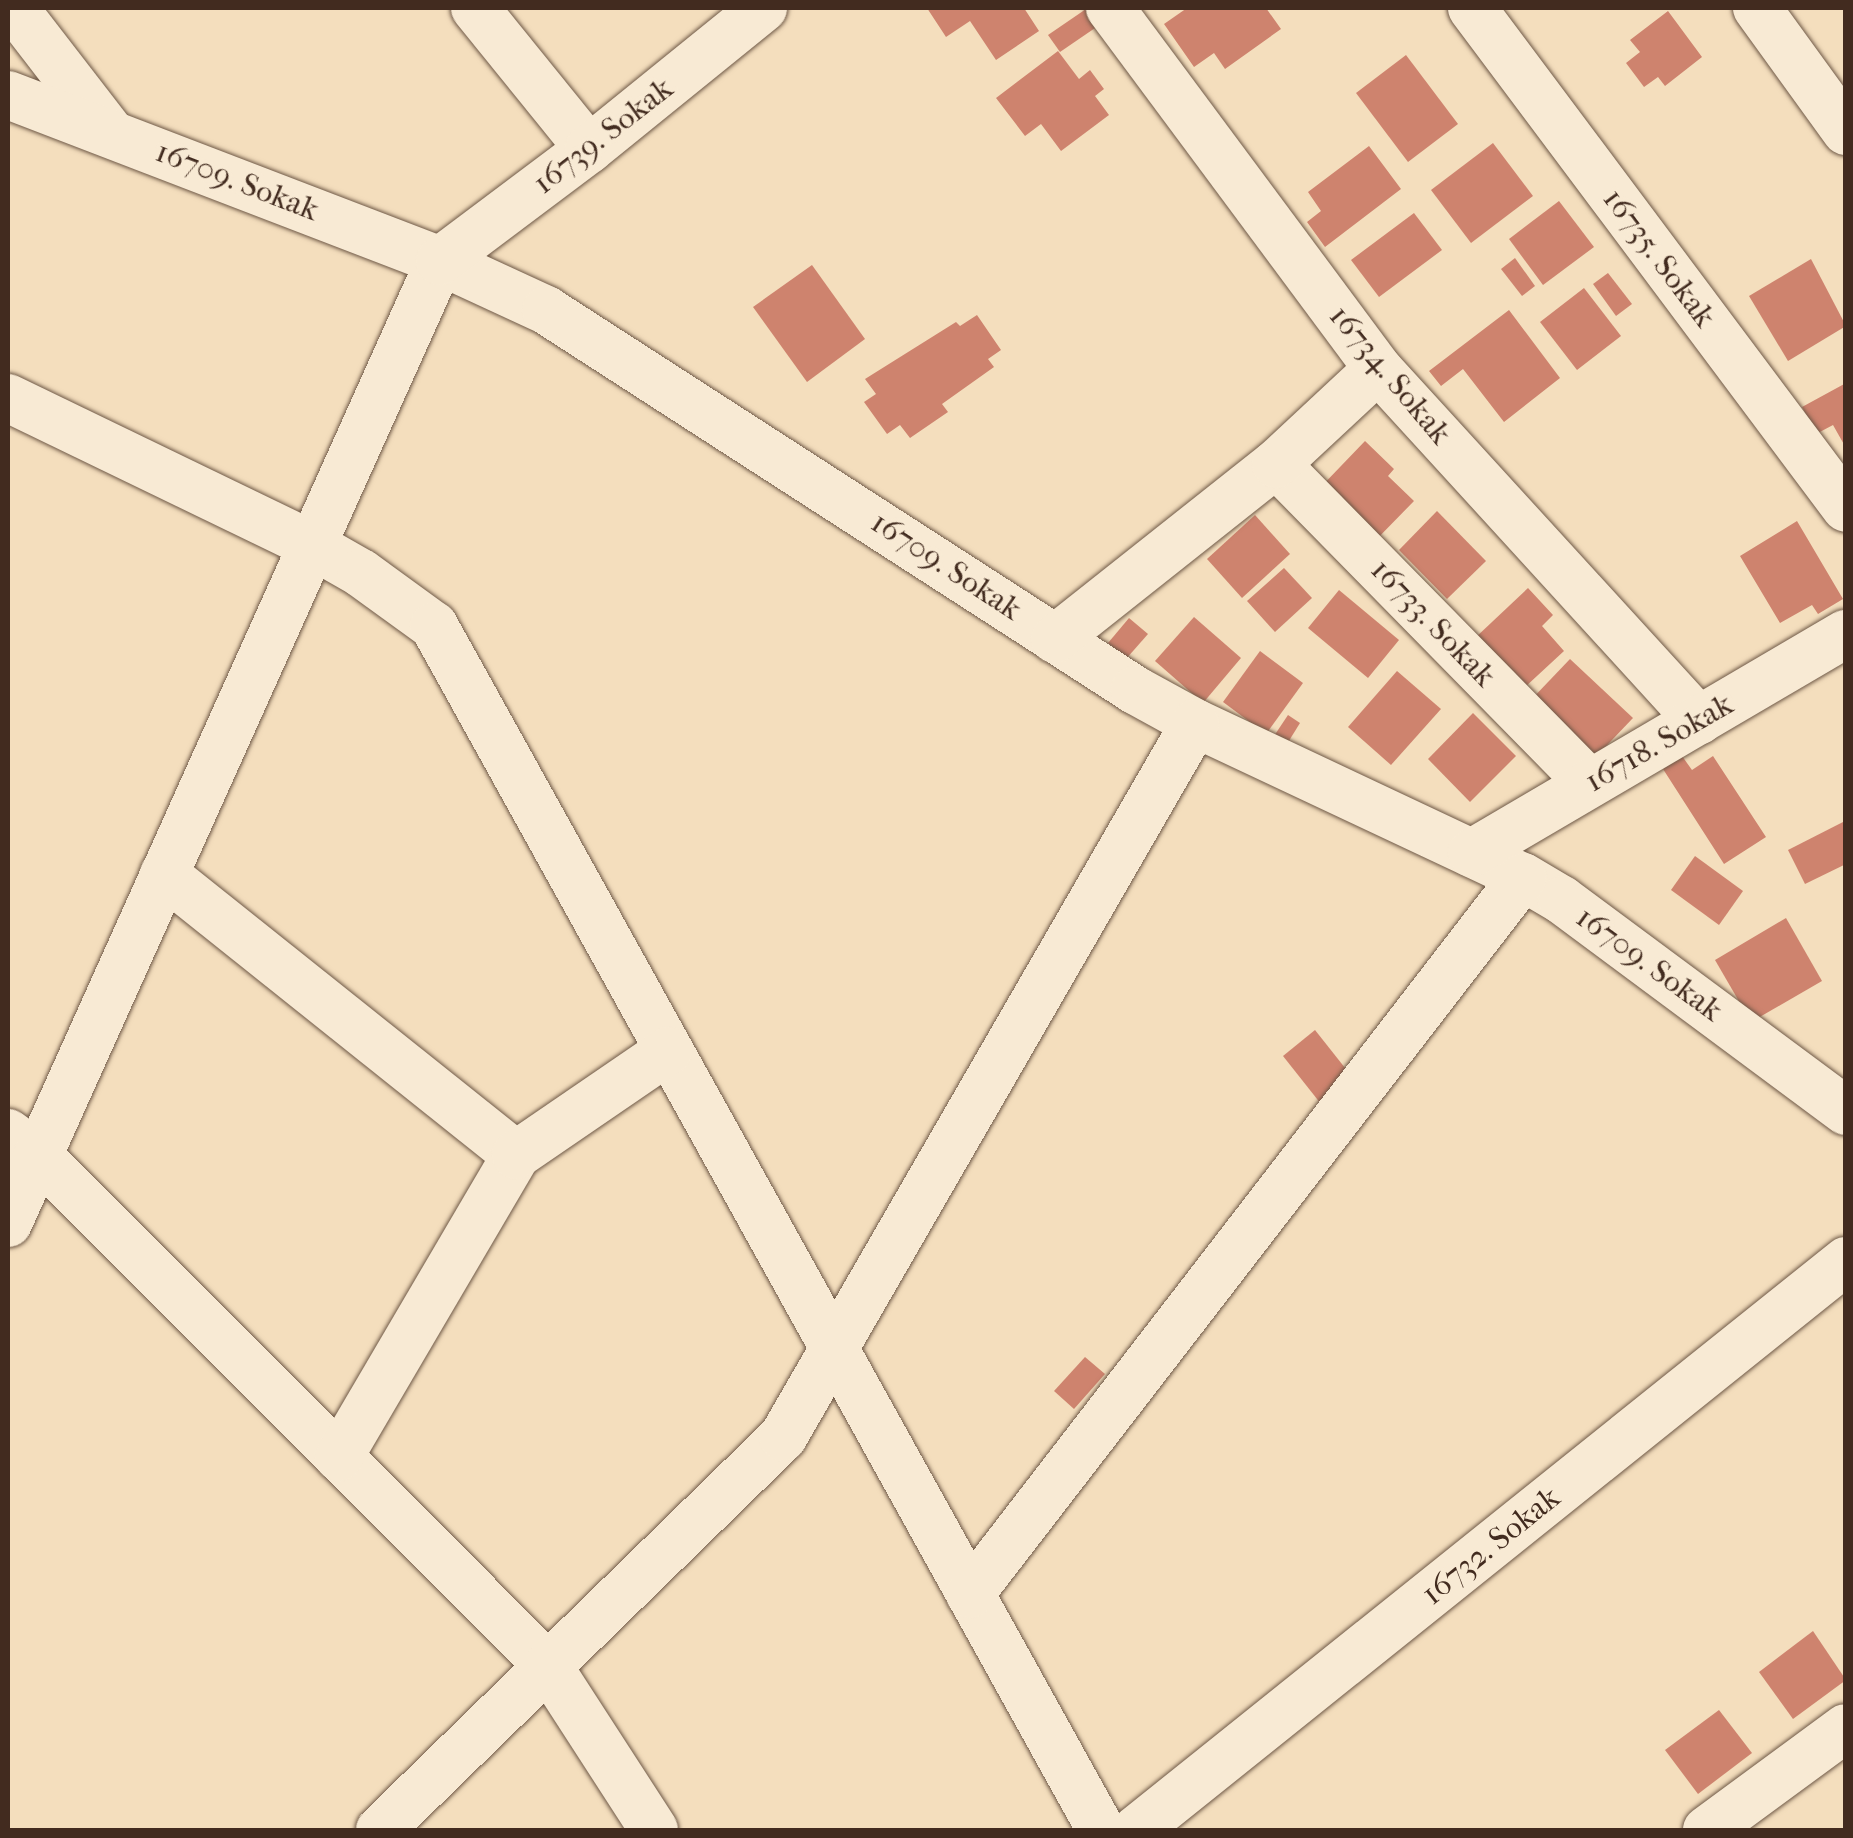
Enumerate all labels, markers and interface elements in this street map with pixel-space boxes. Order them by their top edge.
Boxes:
street label: 16739. Sokak [525,69,681,203]
street label: 16709. Sokak [150,132,324,230]
street label: 16735. Sokak [1594,181,1724,335]
street label: 16734. Sokak [1321,298,1459,452]
street label: 16709. Sokak [864,503,1028,629]
street label: 16733. Sokak [1362,551,1504,695]
street label: 16718. Sokak [1578,685,1740,801]
street label: 16709. Sokak [1568,898,1730,1030]
street label: 16732. Sokak [1414,1479,1568,1613]

